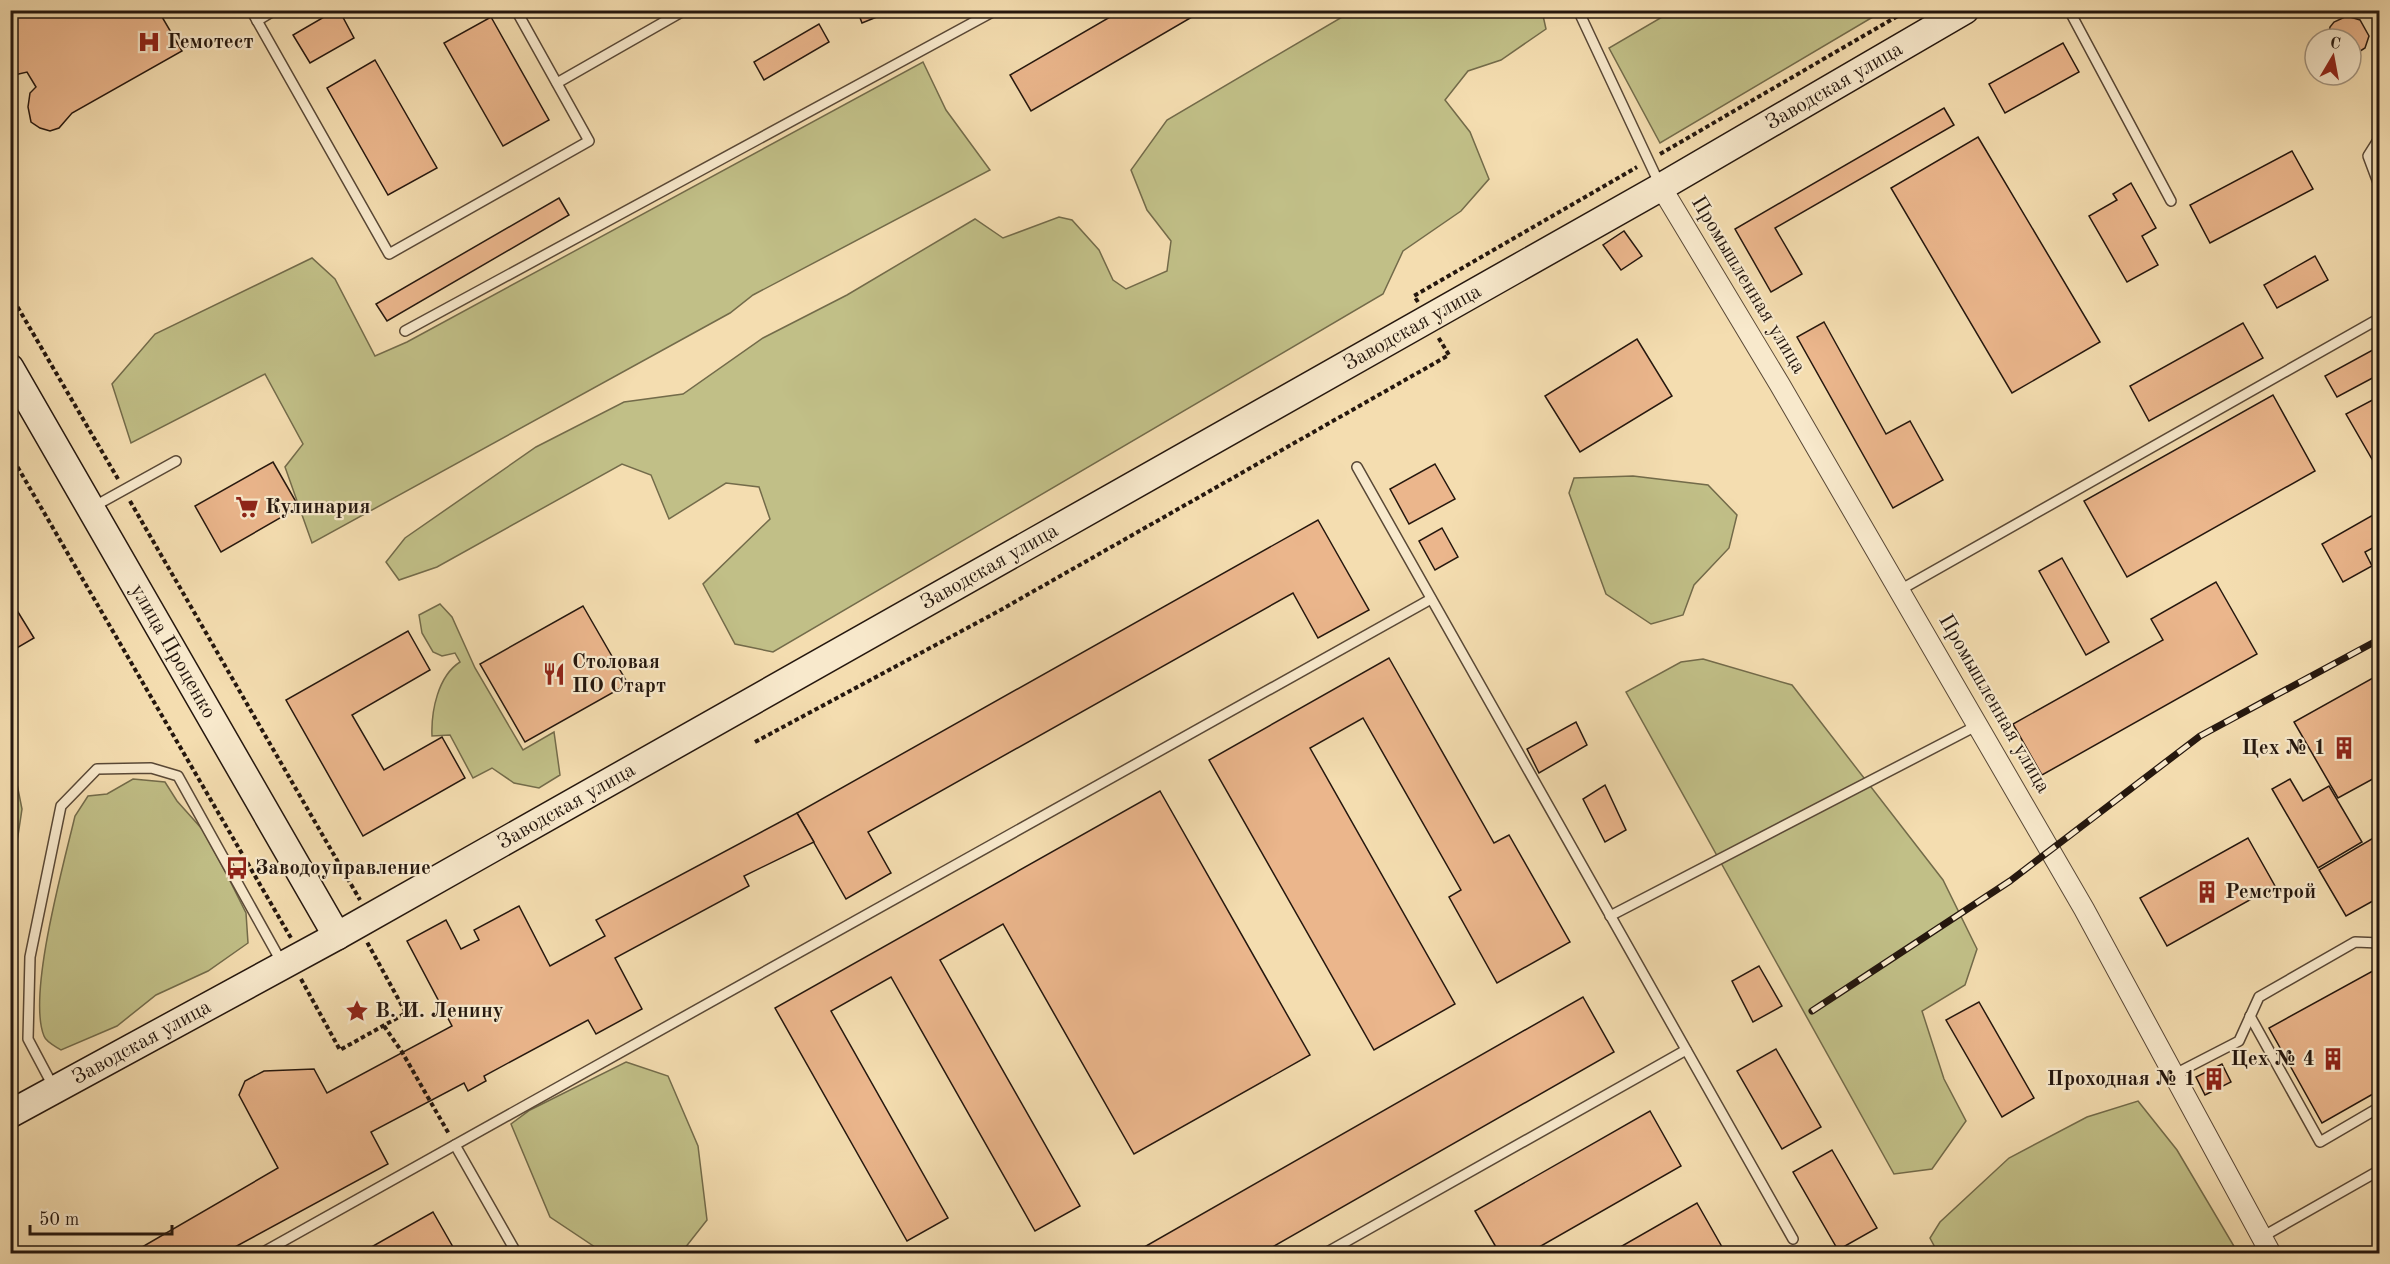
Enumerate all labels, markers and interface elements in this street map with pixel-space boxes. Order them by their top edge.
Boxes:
north arrow [2303,27,2363,87]
hospital icon: Гемотест [136,29,162,55]
place label: Гемотест [167,32,254,53]
text: С [2329,35,2342,53]
street label: Заводская улица [1762,38,1906,134]
street label: Промышленная улица [1687,193,1809,377]
street label: Заводская улица [1340,280,1485,375]
supermarket icon: Кулинария [234,494,260,520]
place label: Кулинария [265,497,370,518]
street label: Заводская улица [917,520,1062,614]
street label: улица Проценко [126,581,220,722]
street label: Промышленная улица [1934,611,2054,797]
place label: Столовая ПО Старт [572,652,666,697]
restaurant icon: Столовая ПО Старт [541,661,567,687]
building icon: Цех № 1 [2331,735,2357,761]
place label: Цех № 1 [2241,738,2326,759]
street label: Заводская улица [494,759,639,853]
bus stop icon: Заводоуправление [224,855,250,881]
place label: Заводоуправление [255,858,431,879]
building icon: Ремстрой [2194,879,2220,905]
place label: Ремстрой [2225,882,2316,903]
street label: Заводская улица [69,996,215,1088]
place icon: В. И. Ленину [344,998,370,1024]
place label: В. И. Ленину [375,1001,504,1022]
building icon: Цех № 4 [2320,1046,2346,1072]
place label: Цех № 4 [2230,1049,2315,1070]
building icon: Проходная № 1 [2201,1066,2227,1092]
place label: Проходная № 1 [2047,1069,2196,1090]
scale bar [30,1198,172,1236]
text: 50 m [39,1211,79,1229]

